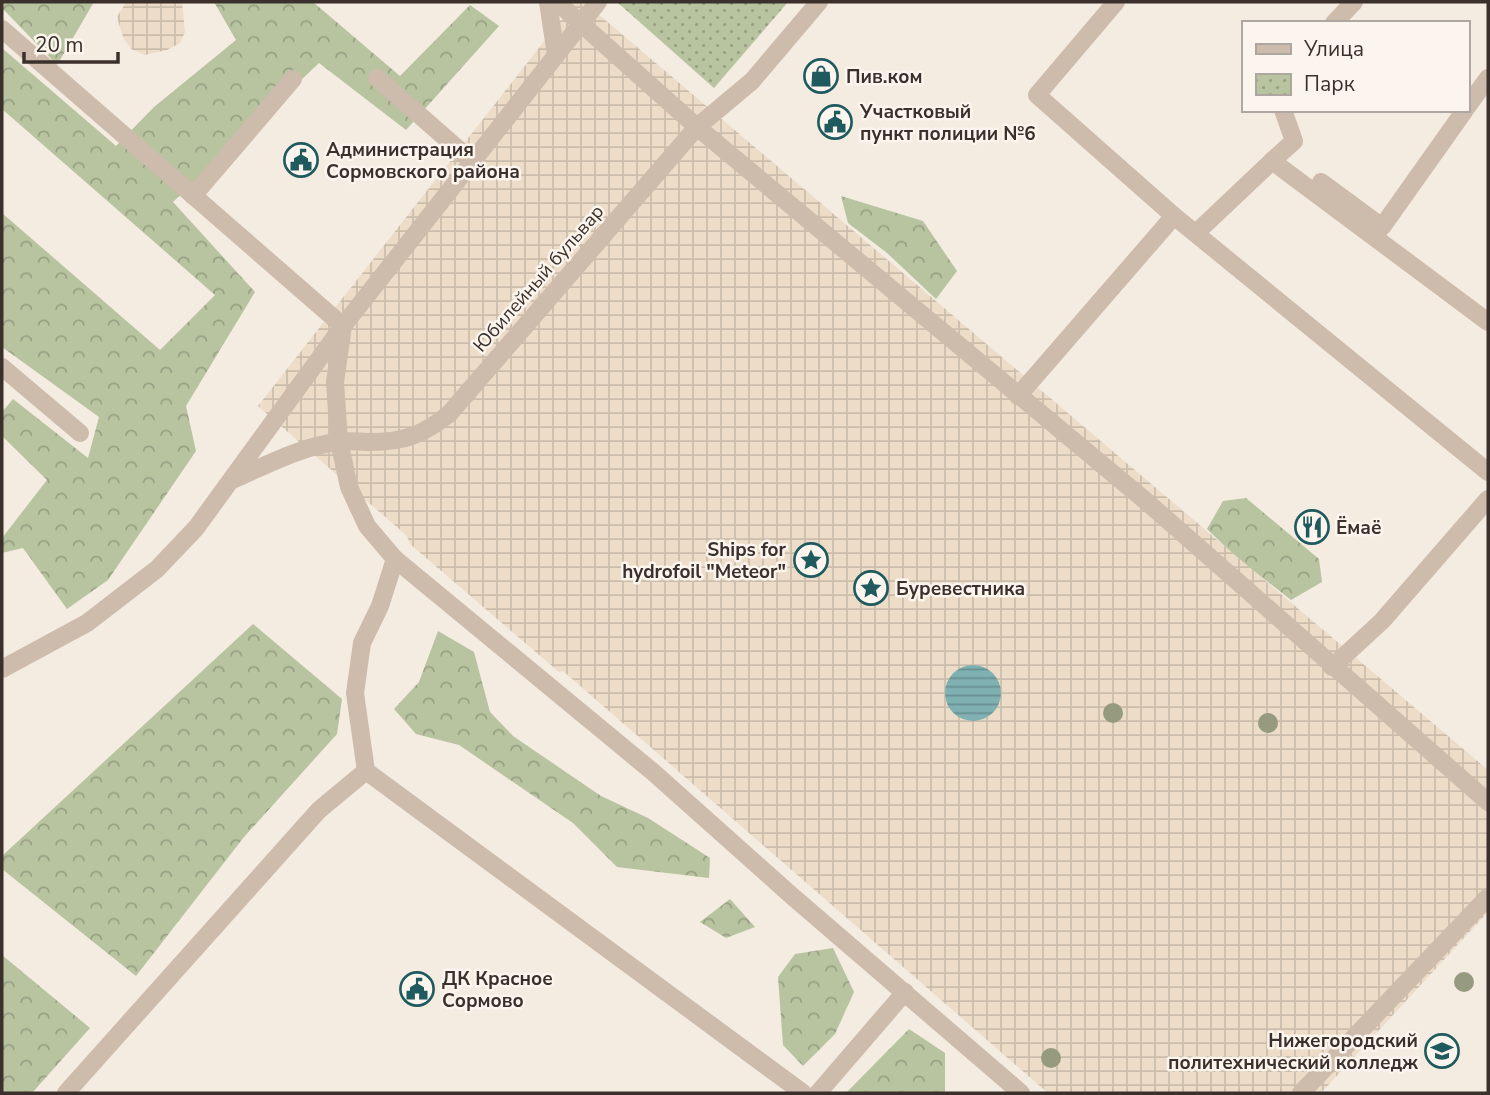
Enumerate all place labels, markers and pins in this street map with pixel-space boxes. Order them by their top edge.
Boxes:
shop icon: Пив.ком [802,57,840,95]
place label: Пив.ком [846,64,922,90]
place label: Участковый пункт полиции №6 [859,99,1036,147]
public building icon: Участковый пункт полиции №6 [816,103,854,141]
place label: Администрация Сормовского района [326,137,520,185]
public building icon: Администрация Сормовского района [282,141,320,179]
restaurant icon: Ёмаё [1293,508,1331,546]
place label: Ёмаё [1336,515,1382,541]
place label: Ships for hydrofoil "Meteor" [622,537,787,585]
place icon: Ships for hydrofoil "Meteor" [792,541,830,579]
place icon: Буревестника [852,569,890,607]
place label: Буревестника [896,576,1025,602]
place label: ДК Красное Сормово [442,966,553,1014]
public building icon: ДК Красное Сормово [398,970,436,1008]
place label: Нижегородский политехнический колледж [1168,1028,1418,1076]
school or university icon: Нижегородский политехнический колледж [1423,1032,1461,1070]

